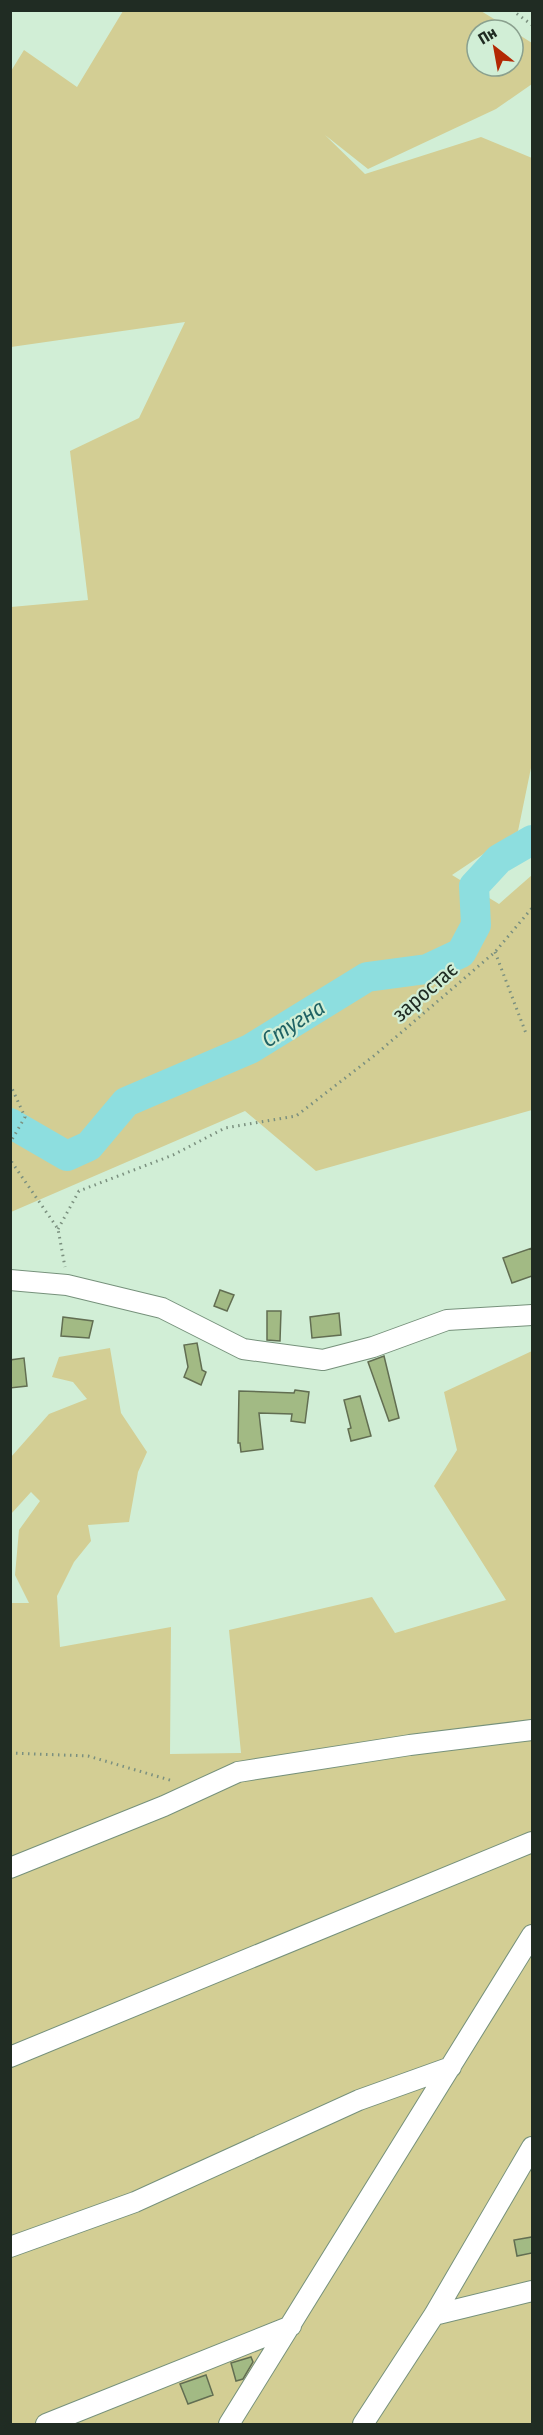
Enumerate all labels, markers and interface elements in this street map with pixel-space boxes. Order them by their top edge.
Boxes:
north arrow [465,18,525,78]
text: Пн [475,23,500,48]
street label: заростає [387,957,463,1027]
water label: Стугна [257,994,330,1053]

